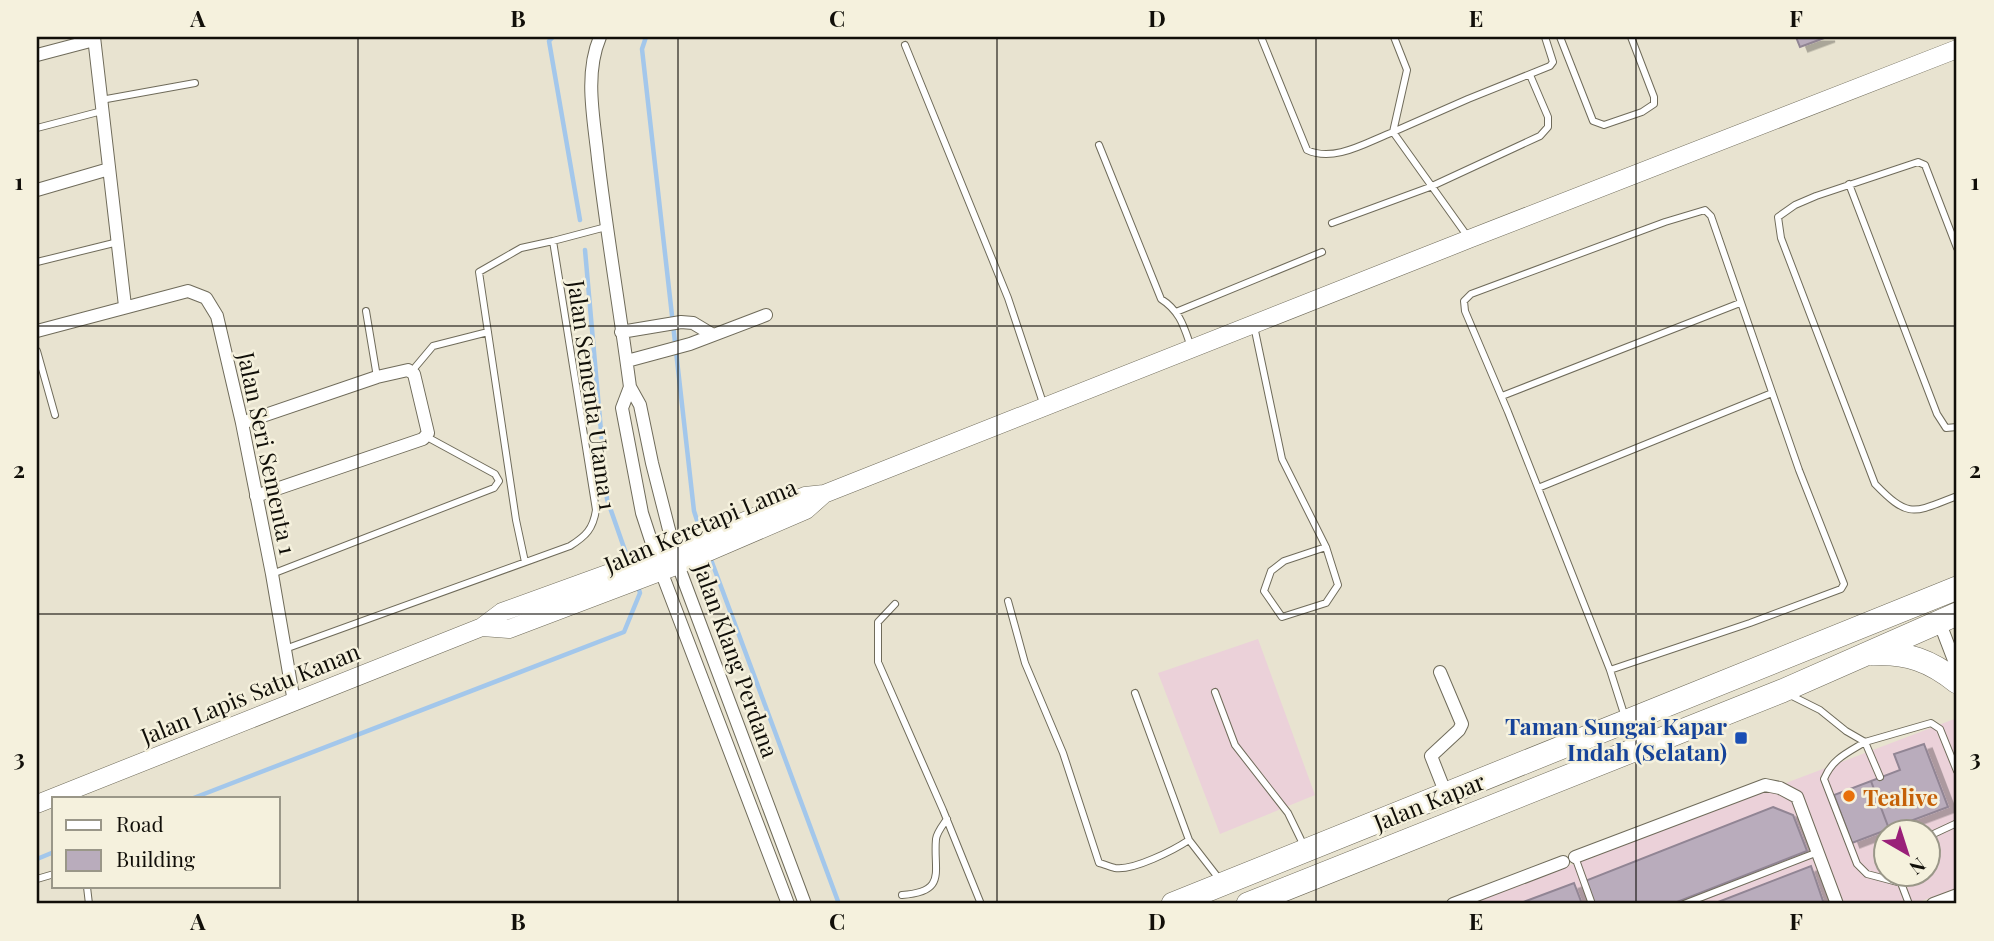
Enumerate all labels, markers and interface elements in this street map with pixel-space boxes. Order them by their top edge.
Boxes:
text: A [189,2,206,33]
text: B [510,2,526,33]
text: C [829,2,845,33]
text: D [1148,2,1166,33]
text: E [1469,2,1483,33]
text: F [1789,2,1803,33]
text: 1 [15,165,24,196]
text: 1 [1971,165,1980,196]
street label: Jalan Sementa Utama 1 [561,277,625,512]
street label: Jalan Seri Sementa 1 [231,348,305,557]
text: 2 [13,453,25,484]
text: 2 [1969,453,1981,484]
street label: Jalan Keretapi Lama [598,470,802,580]
street label: Jalan Klang Perdana [687,557,787,762]
street label: Jalan Lapis Satu Kanan [135,635,364,751]
place label: Taman Sungai Kapar Indah (Selatan) [1505,710,1727,767]
marker: Taman Sungai Kapar Indah (Selatan) [1733,730,1749,746]
text: 3 [13,741,25,772]
text: 3 [1969,741,1981,772]
street label: Jalan Kapar [1368,765,1489,838]
place label: Tealive [1863,781,1938,812]
marker: Tealive [1841,788,1857,804]
legend [52,797,280,888]
text: Road [116,809,164,837]
north arrow [1871,818,1941,888]
text: Building [116,844,195,872]
text: N [1905,853,1932,882]
text: A [189,905,206,936]
text: B [510,905,526,936]
text: C [829,905,845,936]
text: D [1148,905,1166,936]
text: E [1469,905,1483,936]
text: F [1789,905,1803,936]

